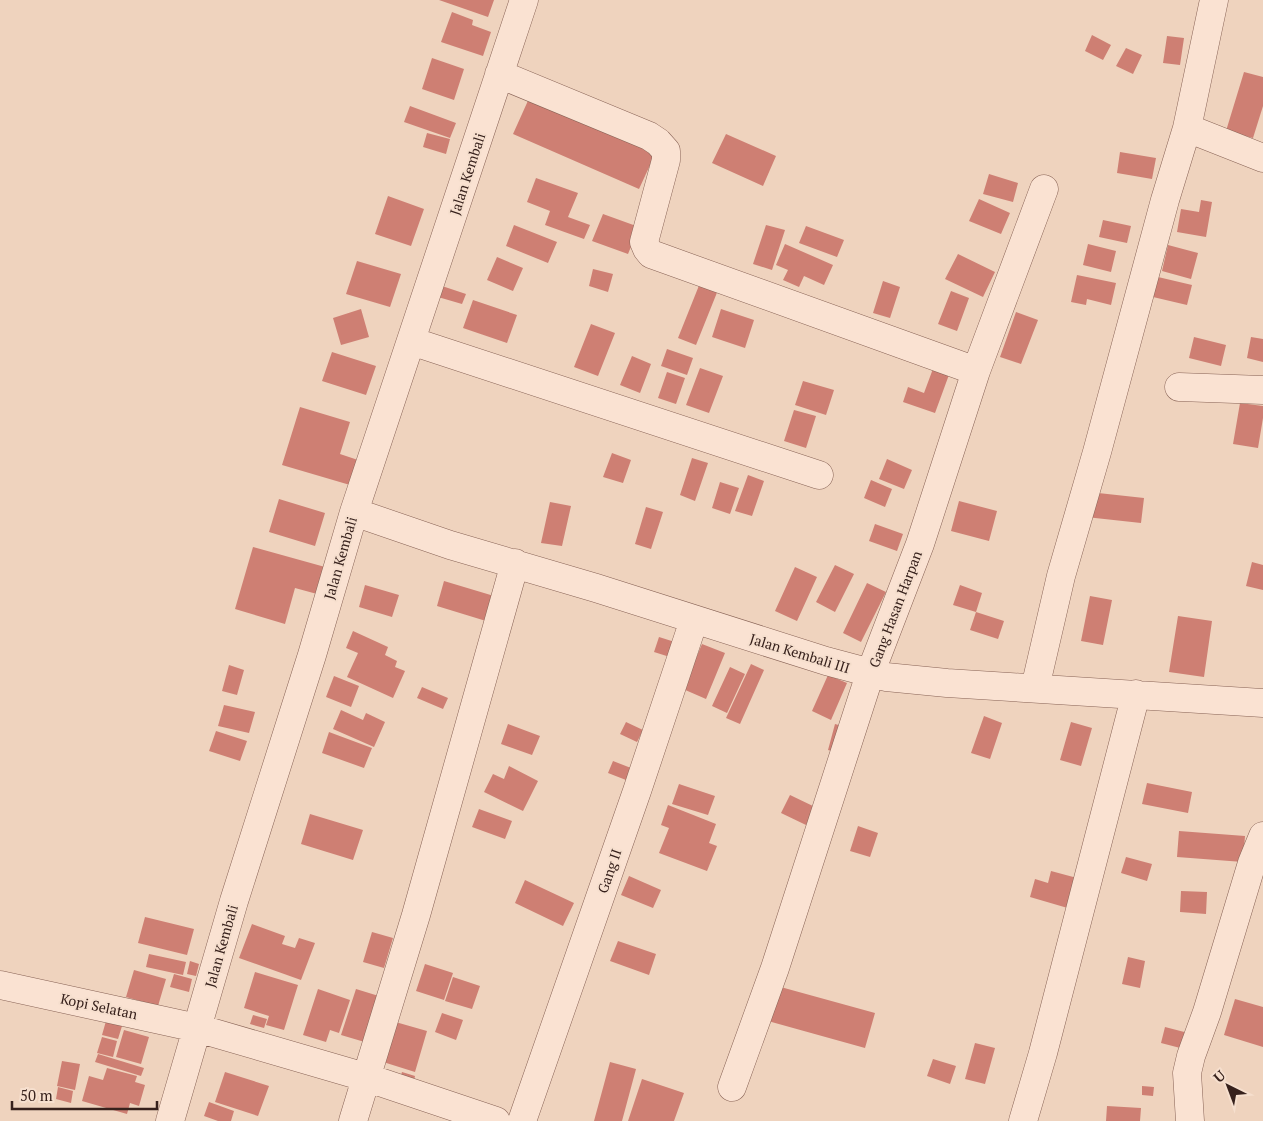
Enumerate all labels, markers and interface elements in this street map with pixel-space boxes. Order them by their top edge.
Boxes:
street label: Jalan Kembali [445,130,489,218]
street label: Jalan Kembali [319,514,361,602]
street label: Gang Hasan Harpan [864,547,926,670]
street label: Jalan Kembali III [748,629,852,677]
street label: Gang II [593,846,625,896]
street label: Jalan Kembali [200,902,242,990]
street label: Kopi Selatan [59,989,140,1024]
north arrow [1203,1061,1253,1111]
text: U [1209,1066,1229,1086]
scale bar [12,1078,158,1110]
text: 50 m [20,1085,53,1105]

